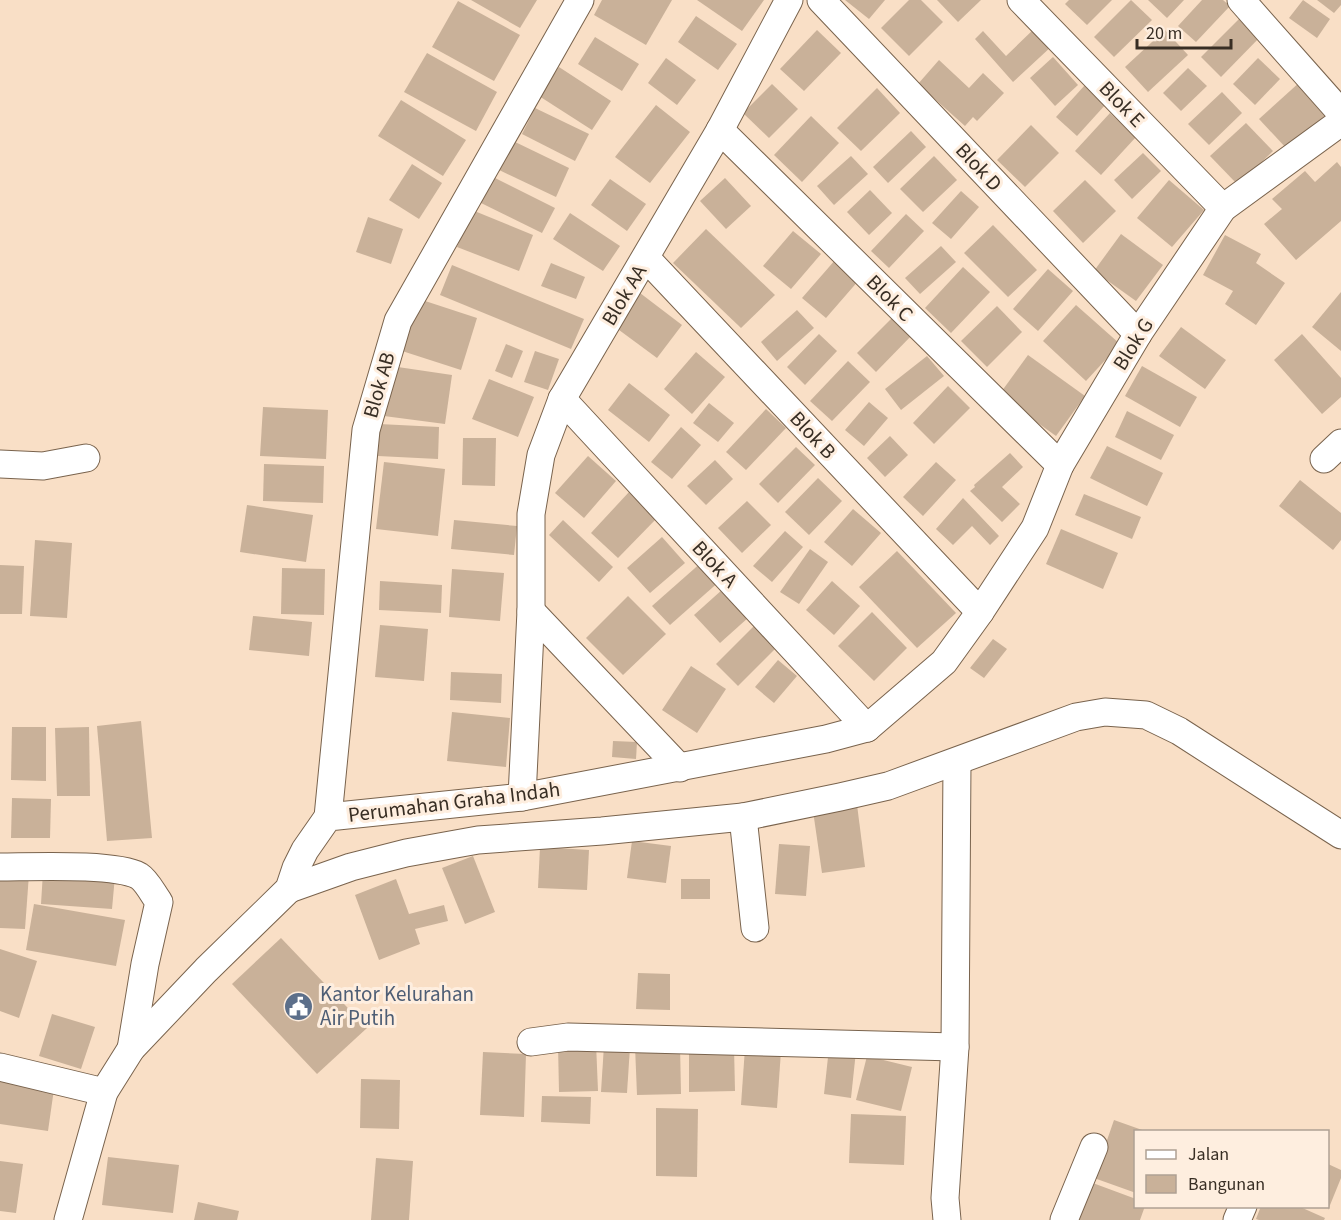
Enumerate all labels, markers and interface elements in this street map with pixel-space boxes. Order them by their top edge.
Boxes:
scale bar [1137,12,1232,50]
text: 20 m [1146,21,1182,46]
street label: Blok E [1092,74,1152,134]
street label: Blok D [949,136,1009,198]
street label: Blok AA [594,258,654,331]
street label: Blok C [860,268,920,328]
street label: Blok G [1105,312,1161,376]
street label: Blok AB [355,348,403,422]
street label: Blok B [783,404,843,466]
street label: Blok A [685,534,745,595]
street label: Perumahan Graha Indah [346,774,562,830]
place label: Kantor Kelurahan Air Putih [320,979,474,1033]
public building icon: Kantor Kelurahan Air Putih [283,990,315,1022]
legend [1134,1130,1329,1208]
text: Jalan [1188,1142,1229,1167]
text: Bangunan [1188,1172,1265,1197]

